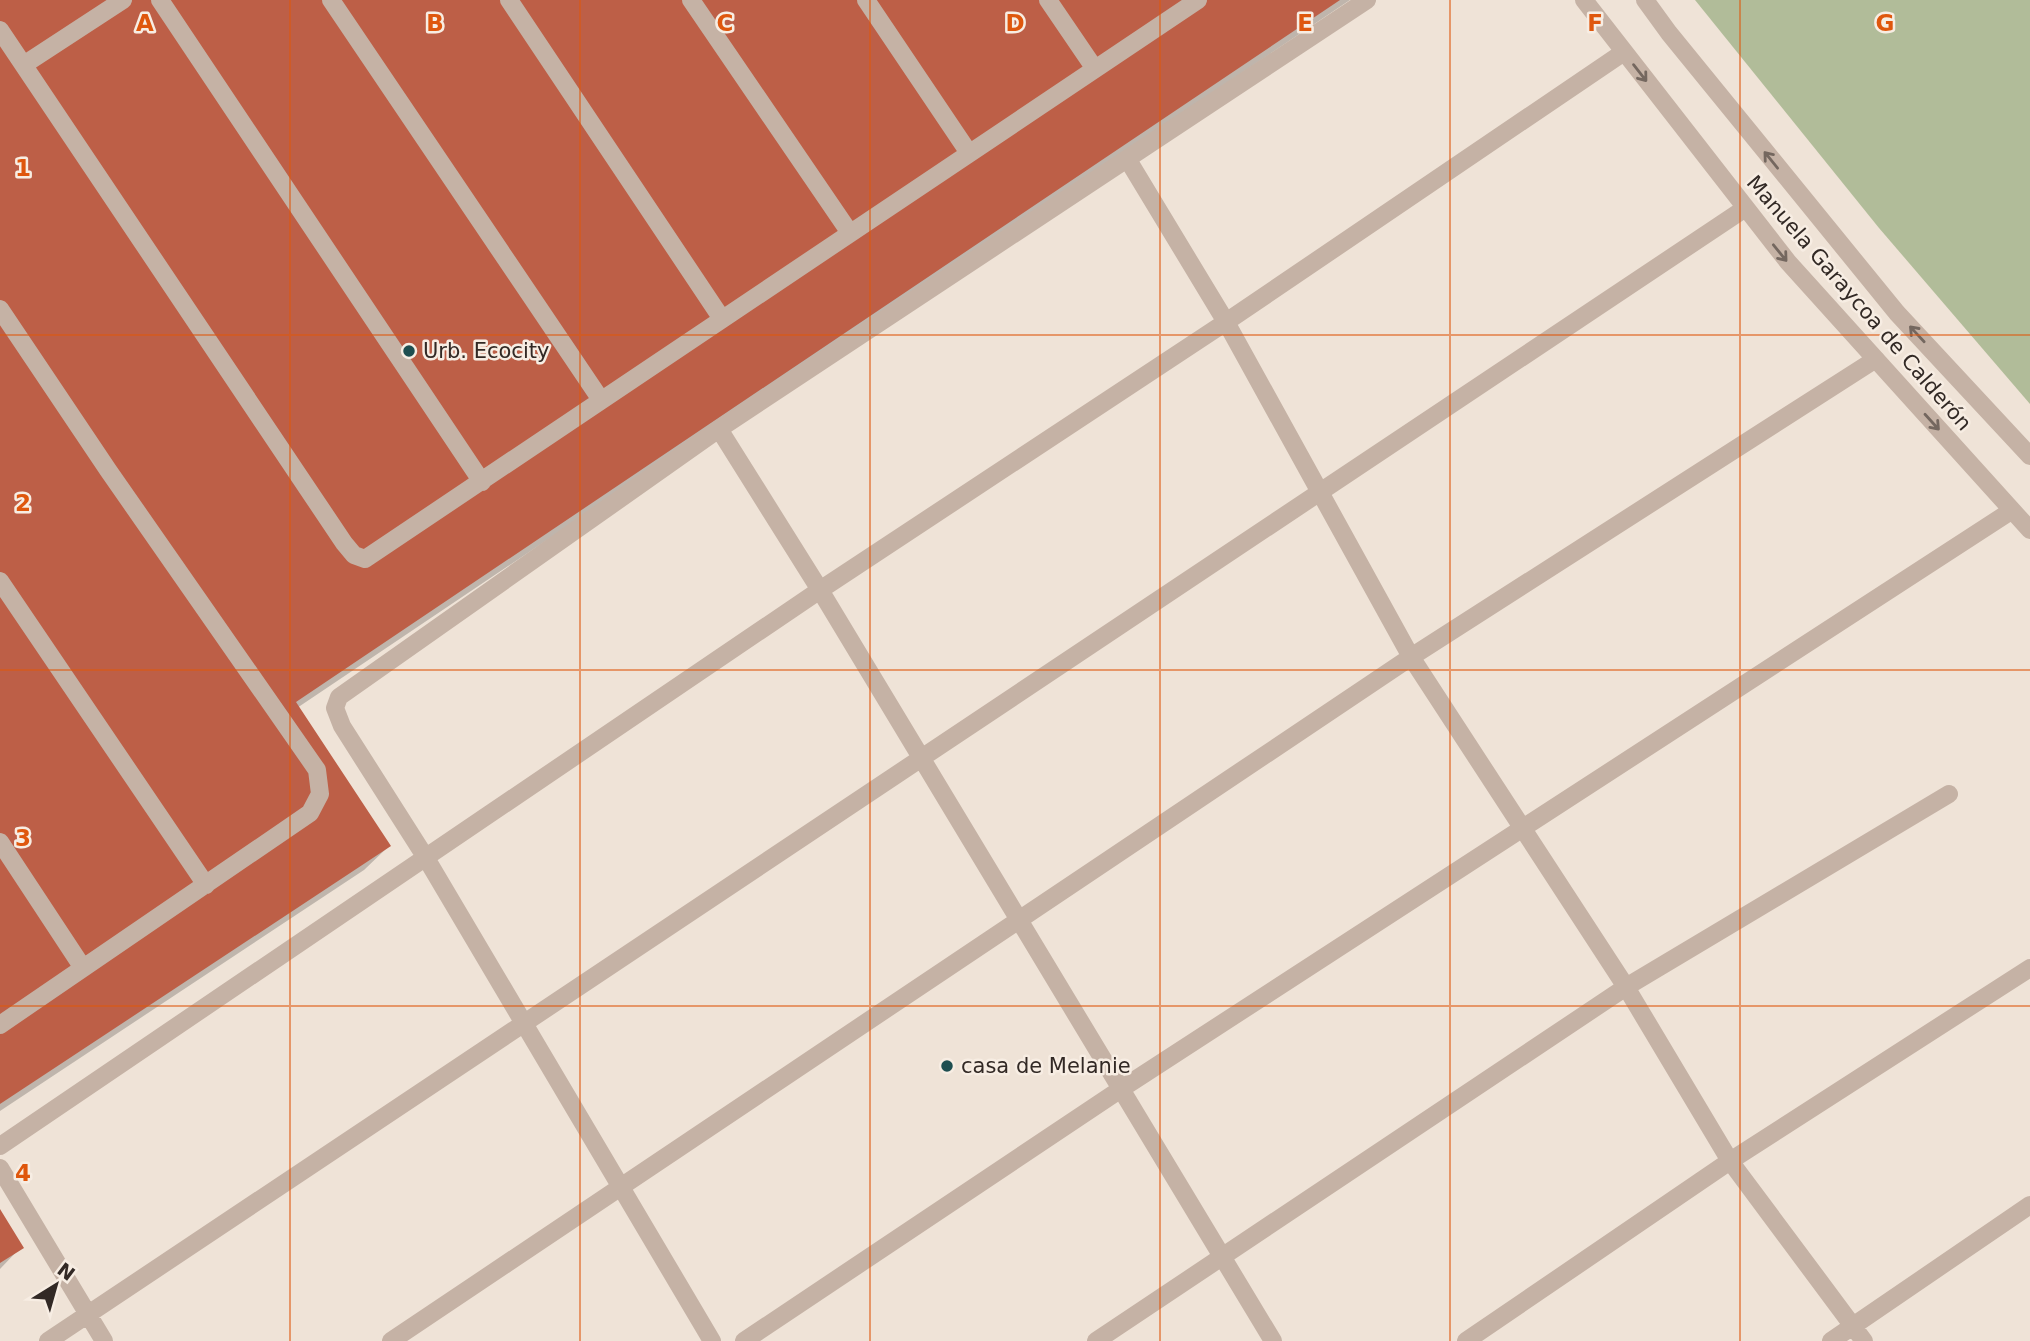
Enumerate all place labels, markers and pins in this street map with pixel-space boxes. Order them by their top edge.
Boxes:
place label: Urb. Ecocity [423,339,549,363]
marker: Urb. Ecocity [401,343,417,359]
place label: casa de Melanie [961,1054,1131,1078]
marker: casa de Melanie [939,1058,955,1074]

